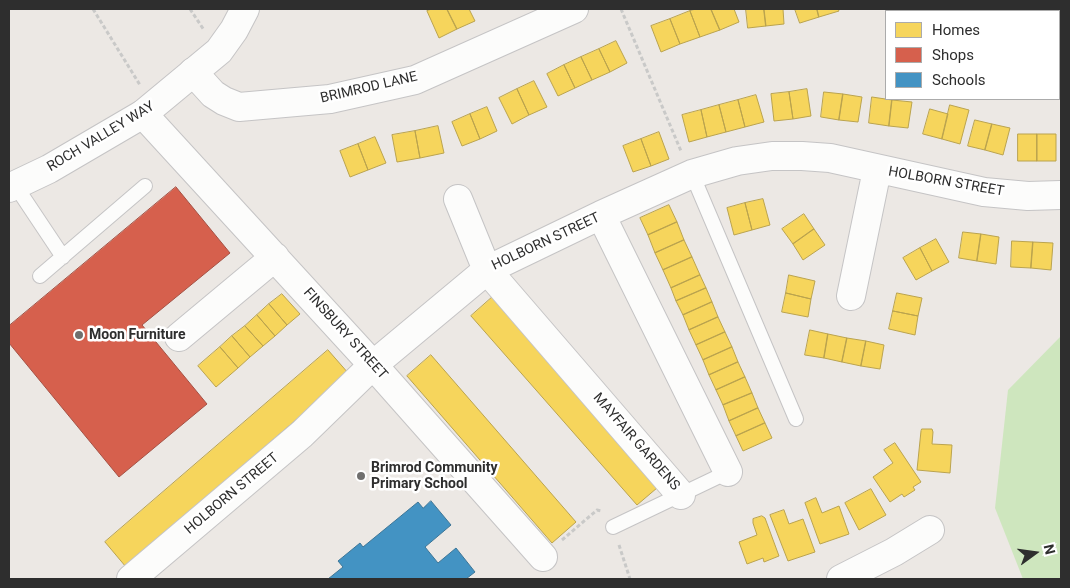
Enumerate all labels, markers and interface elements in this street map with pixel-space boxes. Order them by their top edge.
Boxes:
legend [885,10,1060,100]
text: Homes [932,21,980,39]
text: Shops [932,46,974,64]
street label: BRIMROD LANE [319,69,419,107]
text: Schools [932,71,986,89]
street label: ROCH VALLEY WAY [44,98,158,176]
street label: HOLBORN STREET [887,164,1005,200]
street label: HOLBORN STREET [489,210,603,274]
street label: FINSBURY STREET [299,285,391,383]
place label: Moon Furniture [89,327,186,343]
marker: Moon Furniture [73,329,85,341]
street label: MAYFAIR GARDENS [589,390,683,494]
street label: HOLBORN STREET [182,450,282,538]
place label: Brimrod Community Primary School [371,460,498,492]
marker: Brimrod Community Primary School [355,470,367,482]
north arrow [1010,528,1060,578]
text: N [1041,543,1059,556]

